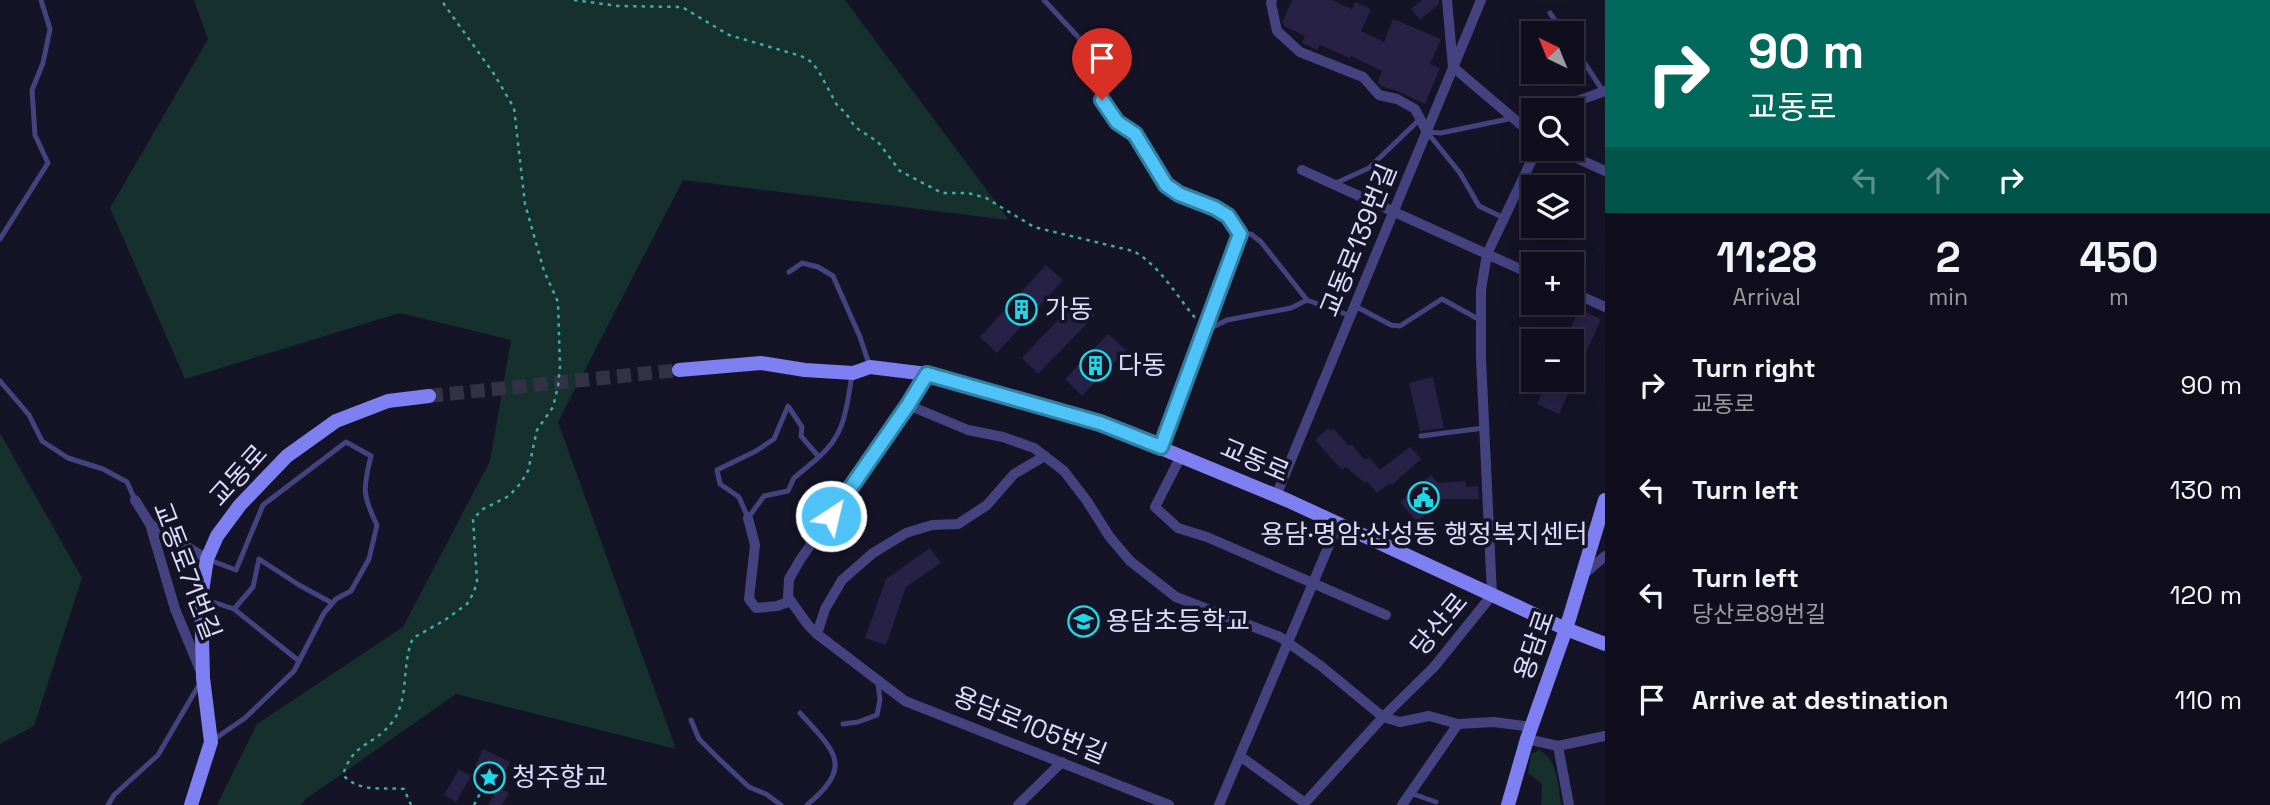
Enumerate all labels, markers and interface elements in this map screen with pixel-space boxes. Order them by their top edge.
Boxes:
text: 90 m [1748,20,1864,82]
north arrow [1521,21,1584,84]
map controls [1521,21,1584,392]
pin [1072,28,1132,100]
icon: right [1633,28,1724,119]
icon: arrive [1083,39,1121,77]
text: 교동로 [1748,87,1836,127]
button: search [1521,98,1584,161]
street label: 교동로139번길 [1312,158,1404,322]
icon: left [1846,161,1884,199]
icon: ahead [1919,161,1957,199]
icon: right [1992,161,2030,199]
button: layers [1521,175,1584,238]
text: 11:28 [1716,231,1817,284]
text: 2 [1936,231,1961,284]
text: 450 [2079,231,2159,284]
button: + [1521,252,1584,315]
text: Arrival [1733,282,1801,312]
text: min [1928,282,1968,312]
text: m [2109,282,2129,312]
building icon: 가동 [1005,292,1039,326]
place label: 가동 [1045,292,1093,326]
button: − [1521,329,1584,392]
building icon: 다동 [1078,348,1112,382]
place label: 다동 [1118,348,1166,382]
text: Turn right [1692,351,1816,385]
icon: right [1633,366,1671,404]
text: 90 m [2180,368,2242,402]
text: 교동로 [1692,389,1755,419]
street label: 교동로 [1215,430,1295,490]
street label: 교동로 [201,437,275,513]
icon: left [1633,471,1671,509]
text: Turn left [1692,473,1799,507]
text: 130 m [2170,473,2242,507]
position arrow [794,479,868,553]
public building icon: 용담·명암·산성동 행정복지센터 [1407,481,1441,515]
street label: 교동로71번길 [145,497,229,645]
place label: 용담·명암·산성동 행정복지센터 [1260,517,1588,551]
text: Turn left [1692,561,1799,595]
icon: left [1633,576,1671,614]
text: 120 m [2170,578,2242,612]
street label: 당산로 [1403,586,1475,662]
text: 당산로89번길 [1692,599,1826,629]
school or university icon: 용담초등학교 [1066,604,1100,638]
place label: 용담초등학교 [1106,604,1250,638]
street label: 용담로 [1506,606,1562,684]
street label: 용담로105번길 [948,679,1112,771]
icon: arrive [1633,681,1671,719]
text: Arrive at destination [1692,683,1949,717]
text: 110 m [2175,683,2242,717]
place icon: 청주향교 [472,760,506,794]
place label: 청주향교 [512,760,608,794]

